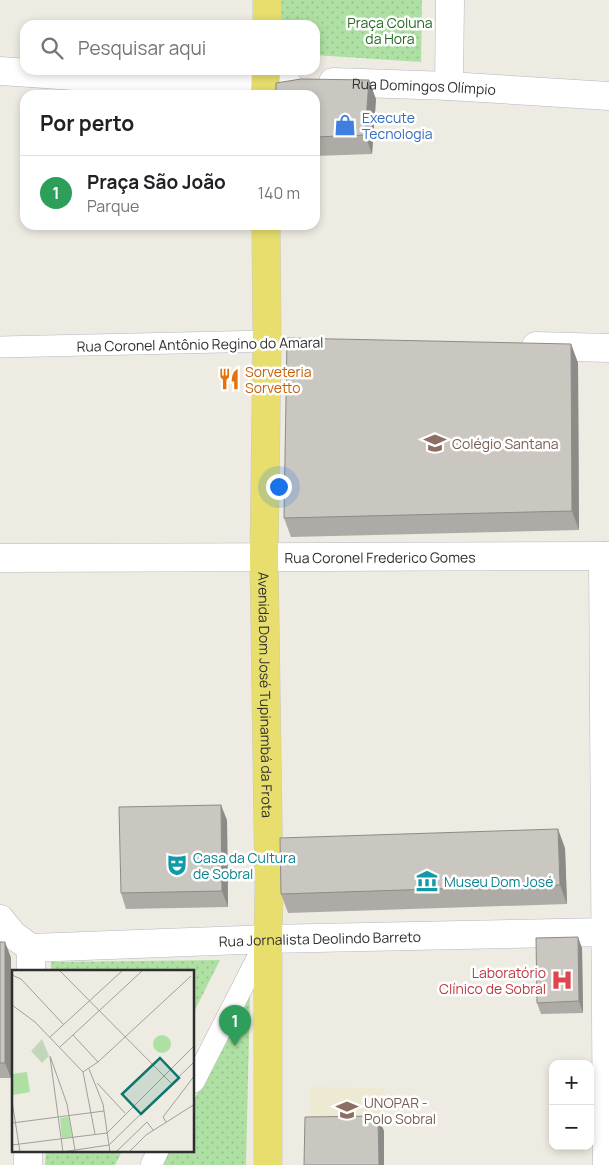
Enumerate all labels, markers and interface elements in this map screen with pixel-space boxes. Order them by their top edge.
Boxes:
park label: Praça Coluna da Hora [347,13,433,48]
search box [20,20,320,75]
icon: search [38,34,66,62]
text: Pesquisar aqui [78,35,206,61]
street label: Rua Domingos Olímpio [352,73,496,98]
place label: Execute Tecnologia [362,108,433,143]
text: Por perto [40,109,134,137]
shop icon: Execute Tecnologia [332,112,358,138]
text: Praça São João [87,169,226,195]
text: 1 [52,182,60,204]
text: 140 m [258,182,300,204]
text: Parque [87,195,139,217]
street label: Rua Coronel Antônio Regino do Amaral [76,332,324,356]
place label: Sorveteria Sorvetto [245,362,312,397]
restaurant icon: Sorveteria Sorvetto [216,366,242,392]
school or university icon: Colégio Santana [422,430,448,456]
place label: Colégio Santana [452,434,559,453]
your location [266,474,292,500]
street label: Rua Coronel Frederico Gomes [284,547,476,567]
street label: Avenida Dom José Tupinambá da Frota [255,572,277,818]
place label: Casa da Cultura de Sobral [193,848,296,883]
theatre icon: Casa da Cultura de Sobral [164,852,190,878]
museum icon: Museu Dom José [414,868,440,894]
place label: Museu Dom José [444,872,553,891]
street label: Rua Jornalista Deolindo Barreto [218,926,421,950]
place label: Laboratório Clínico de Sobral [439,963,546,998]
hospital icon: Laboratório Clínico de Sobral [549,967,575,993]
inset map [12,970,195,1152]
pin: 1 [219,1005,251,1046]
map controls [549,1060,594,1150]
button: + [549,1060,594,1105]
place label: UNOPAR - Polo Sobral [364,1093,436,1128]
school or university icon: UNOPAR - Polo Sobral [334,1097,360,1123]
button: − [549,1105,594,1150]

